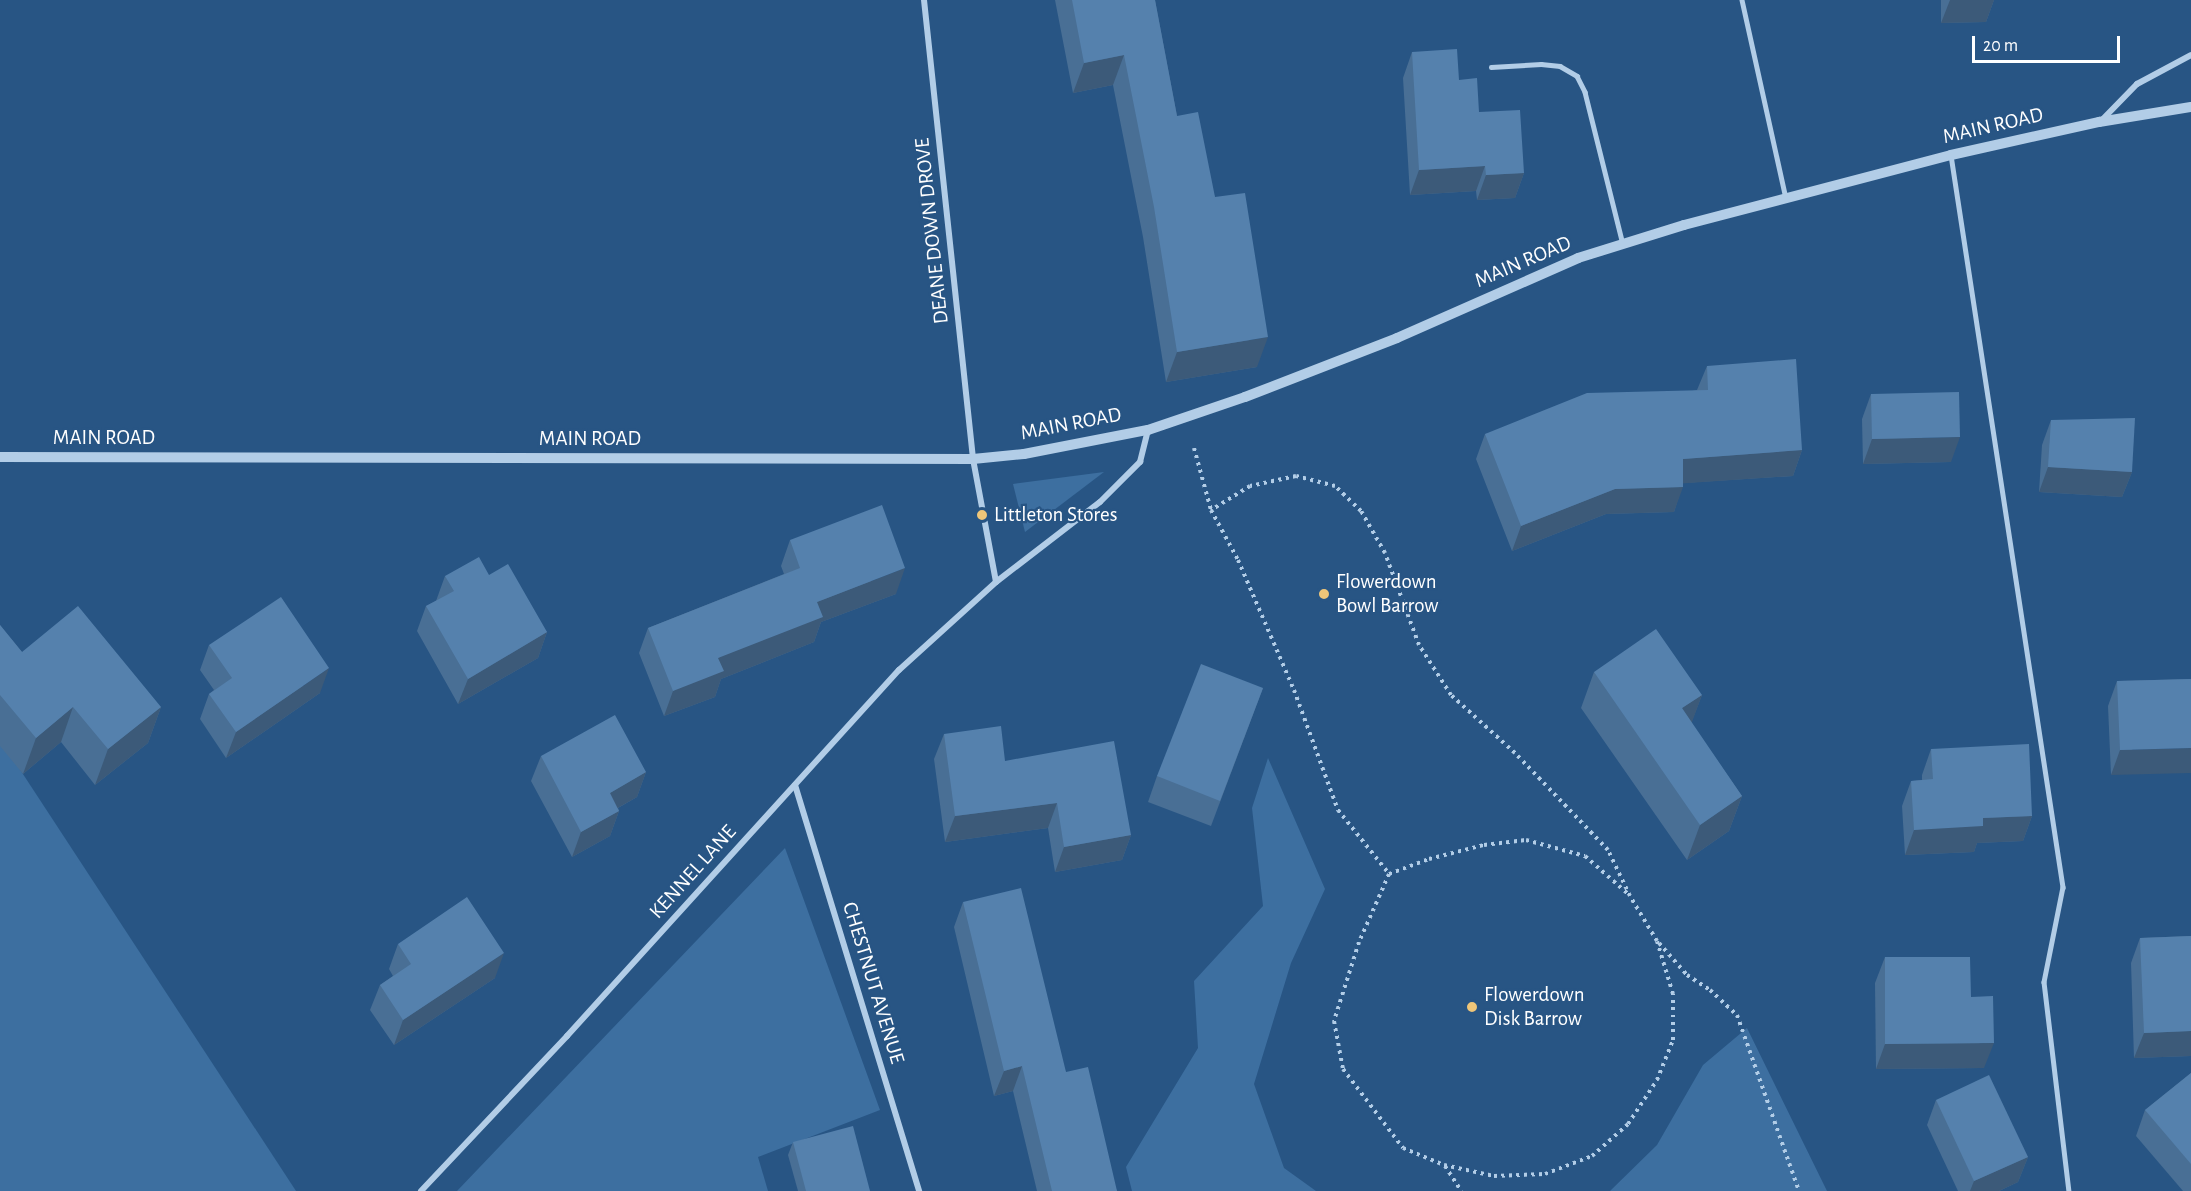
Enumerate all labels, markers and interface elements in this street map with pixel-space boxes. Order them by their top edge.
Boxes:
scale bar [1975,24,2124,62]
text: 20 m [1983,37,2018,55]
street label: MAIN ROAD [1940,102,2046,150]
street label: DEANE DOWN DROVE [910,137,954,325]
street label: MAIN ROAD [1471,230,1575,294]
street label: MAIN ROAD [1018,402,1124,446]
street label: MAIN ROAD [53,425,155,451]
street label: MAIN ROAD [539,426,641,452]
place label: Littleton Stores [994,502,1118,528]
marker: Littleton Stores [975,508,989,522]
place label: Flowerdown Bowl Barrow [1336,569,1438,619]
marker: Flowerdown Bowl Barrow [1317,587,1331,601]
street label: KENNEL LANE [644,820,742,924]
street label: CHESTNUT AVENUE [836,899,910,1067]
place label: Flowerdown Disk Barrow [1484,982,1584,1032]
marker: Flowerdown Disk Barrow [1465,1000,1479,1014]

